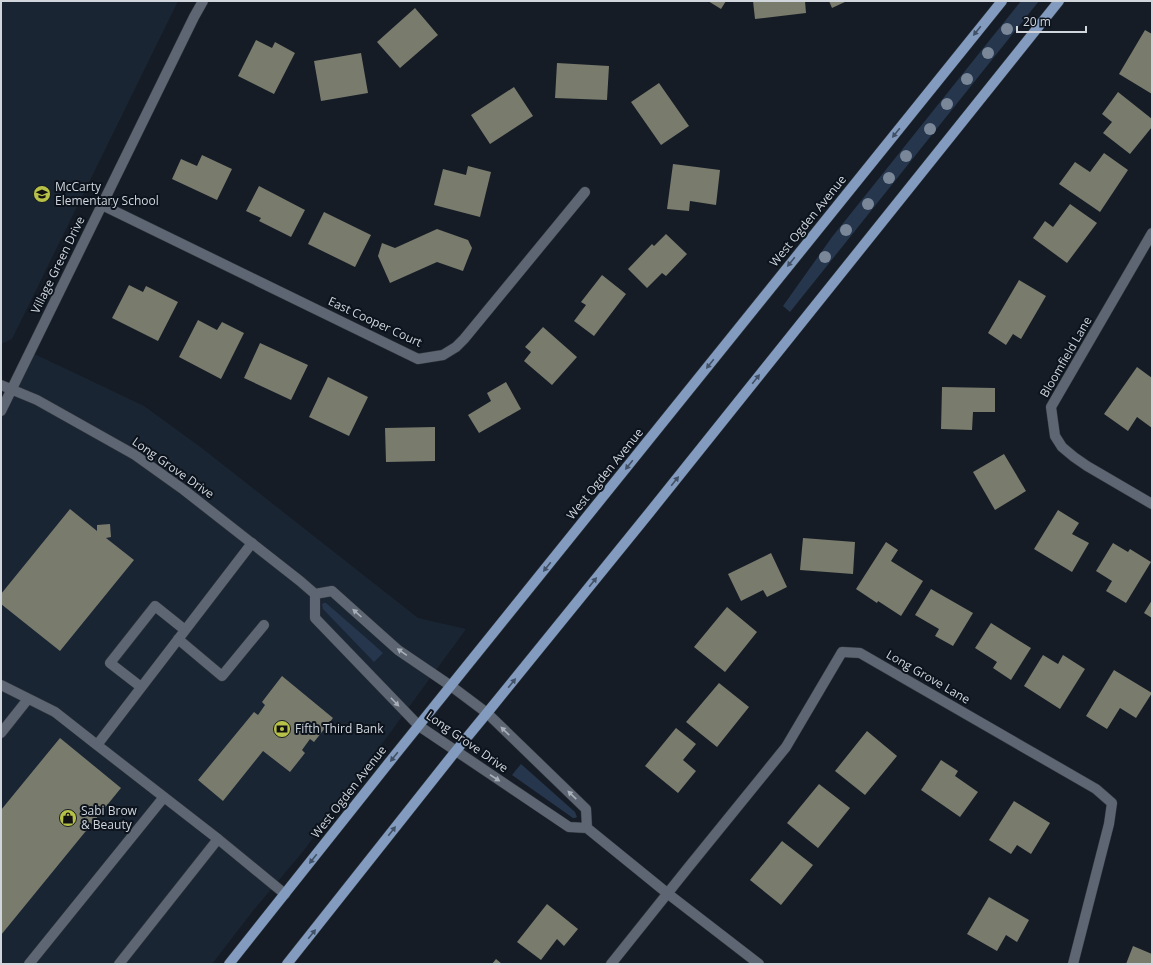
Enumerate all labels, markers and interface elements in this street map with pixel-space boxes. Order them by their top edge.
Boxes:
scale bar [1017,8,1086,34]
text: 20 m [1023,13,1051,30]
one-way arrow [973,26,982,37]
one-way arrow [891,127,900,138]
street label: West Ogden Avenue [765,171,850,270]
place label: McCarty Elementary School [55,178,159,209]
school or university icon: McCarty Elementary School [32,184,52,204]
street label: Village Green Drive [27,213,89,316]
one-way arrow [787,257,796,268]
street label: East Cooper Court [325,292,425,351]
street label: Bloomfield Lane [1036,313,1096,400]
one-way arrow [706,358,714,369]
one-way arrow [751,374,760,385]
street label: West Ogden Avenue [562,424,647,523]
street label: Long Grove Drive [129,433,218,502]
one-way arrow [624,460,633,471]
one-way arrow [670,475,679,486]
one-way arrow [543,561,552,572]
one-way arrow [589,576,598,587]
one-way arrow [352,609,361,618]
street label: Long Grove Lane [883,646,974,708]
one-way arrow [397,648,407,656]
one-way arrow [507,678,516,689]
one-way arrow [390,697,400,707]
street label: Long Grove Drive [423,707,512,776]
bank icon: Fifth Third Bank [272,719,292,739]
place label: Fifth Third Bank [295,720,384,737]
one-way arrow [500,726,510,736]
street label: West Ogden Avenue [307,742,390,841]
one-way arrow [390,751,399,762]
one-way arrow [489,774,500,782]
one-way arrow [567,790,577,800]
place label: Sabi Brow & Beauty [81,802,138,833]
shop icon: Sabi Brow & Beauty [58,808,78,828]
one-way arrow [388,826,397,837]
one-way arrow [309,853,318,864]
one-way arrow [307,928,316,939]

